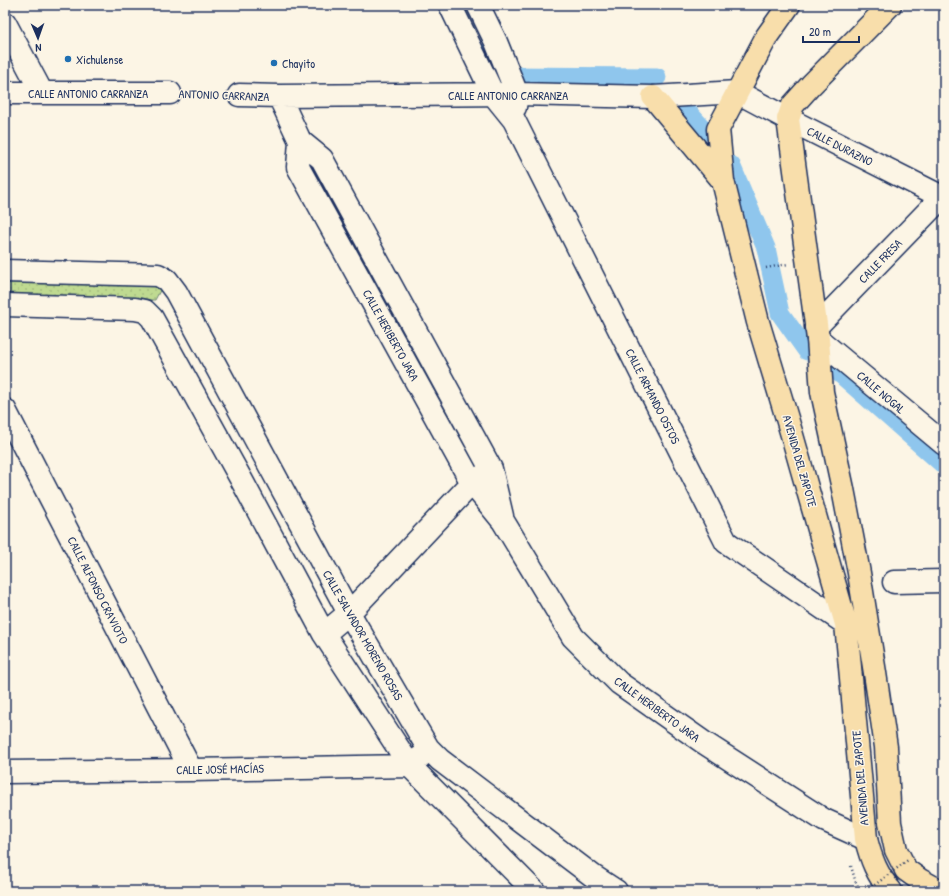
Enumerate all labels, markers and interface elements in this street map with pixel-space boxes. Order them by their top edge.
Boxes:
north arrow [18,18,58,58]
scale bar [803,18,859,44]
text: 20 m [809,23,831,40]
text: N [35,41,42,55]
place label: Xichulense [76,51,123,68]
marker: Xichulense [63,54,73,64]
place label: Chayito [282,55,315,72]
marker: Chayito [269,58,279,68]
street label: CALLE ANTONIO CARRANZA [28,85,148,102]
street label: ANTONIO CARRANZA [178,85,270,105]
street label: CALLE ANTONIO CARRANZA [448,87,568,104]
street label: CALLE DURAZNO [804,122,876,170]
street label: CALLE FRESA [854,235,906,287]
street label: CALLE HERIBERTO JARA [359,286,423,384]
street label: CALLE ARMANDO OSTOS [622,345,685,447]
street label: CALLE NOGAL [853,367,909,418]
street label: AVENIDA DEL ZAPOTE [779,413,821,510]
street label: CALLE ALFONSO CRAVIOTO [63,533,133,647]
street label: CALLE SALVADOR MORENO ROSAS [319,567,408,704]
street label: CALLE HERIBERTO JARA [611,672,703,746]
street label: AVENIDA DEL ZAPOTE [847,729,873,826]
street label: CALLE JOSÉ MACÍAS [176,760,265,778]

